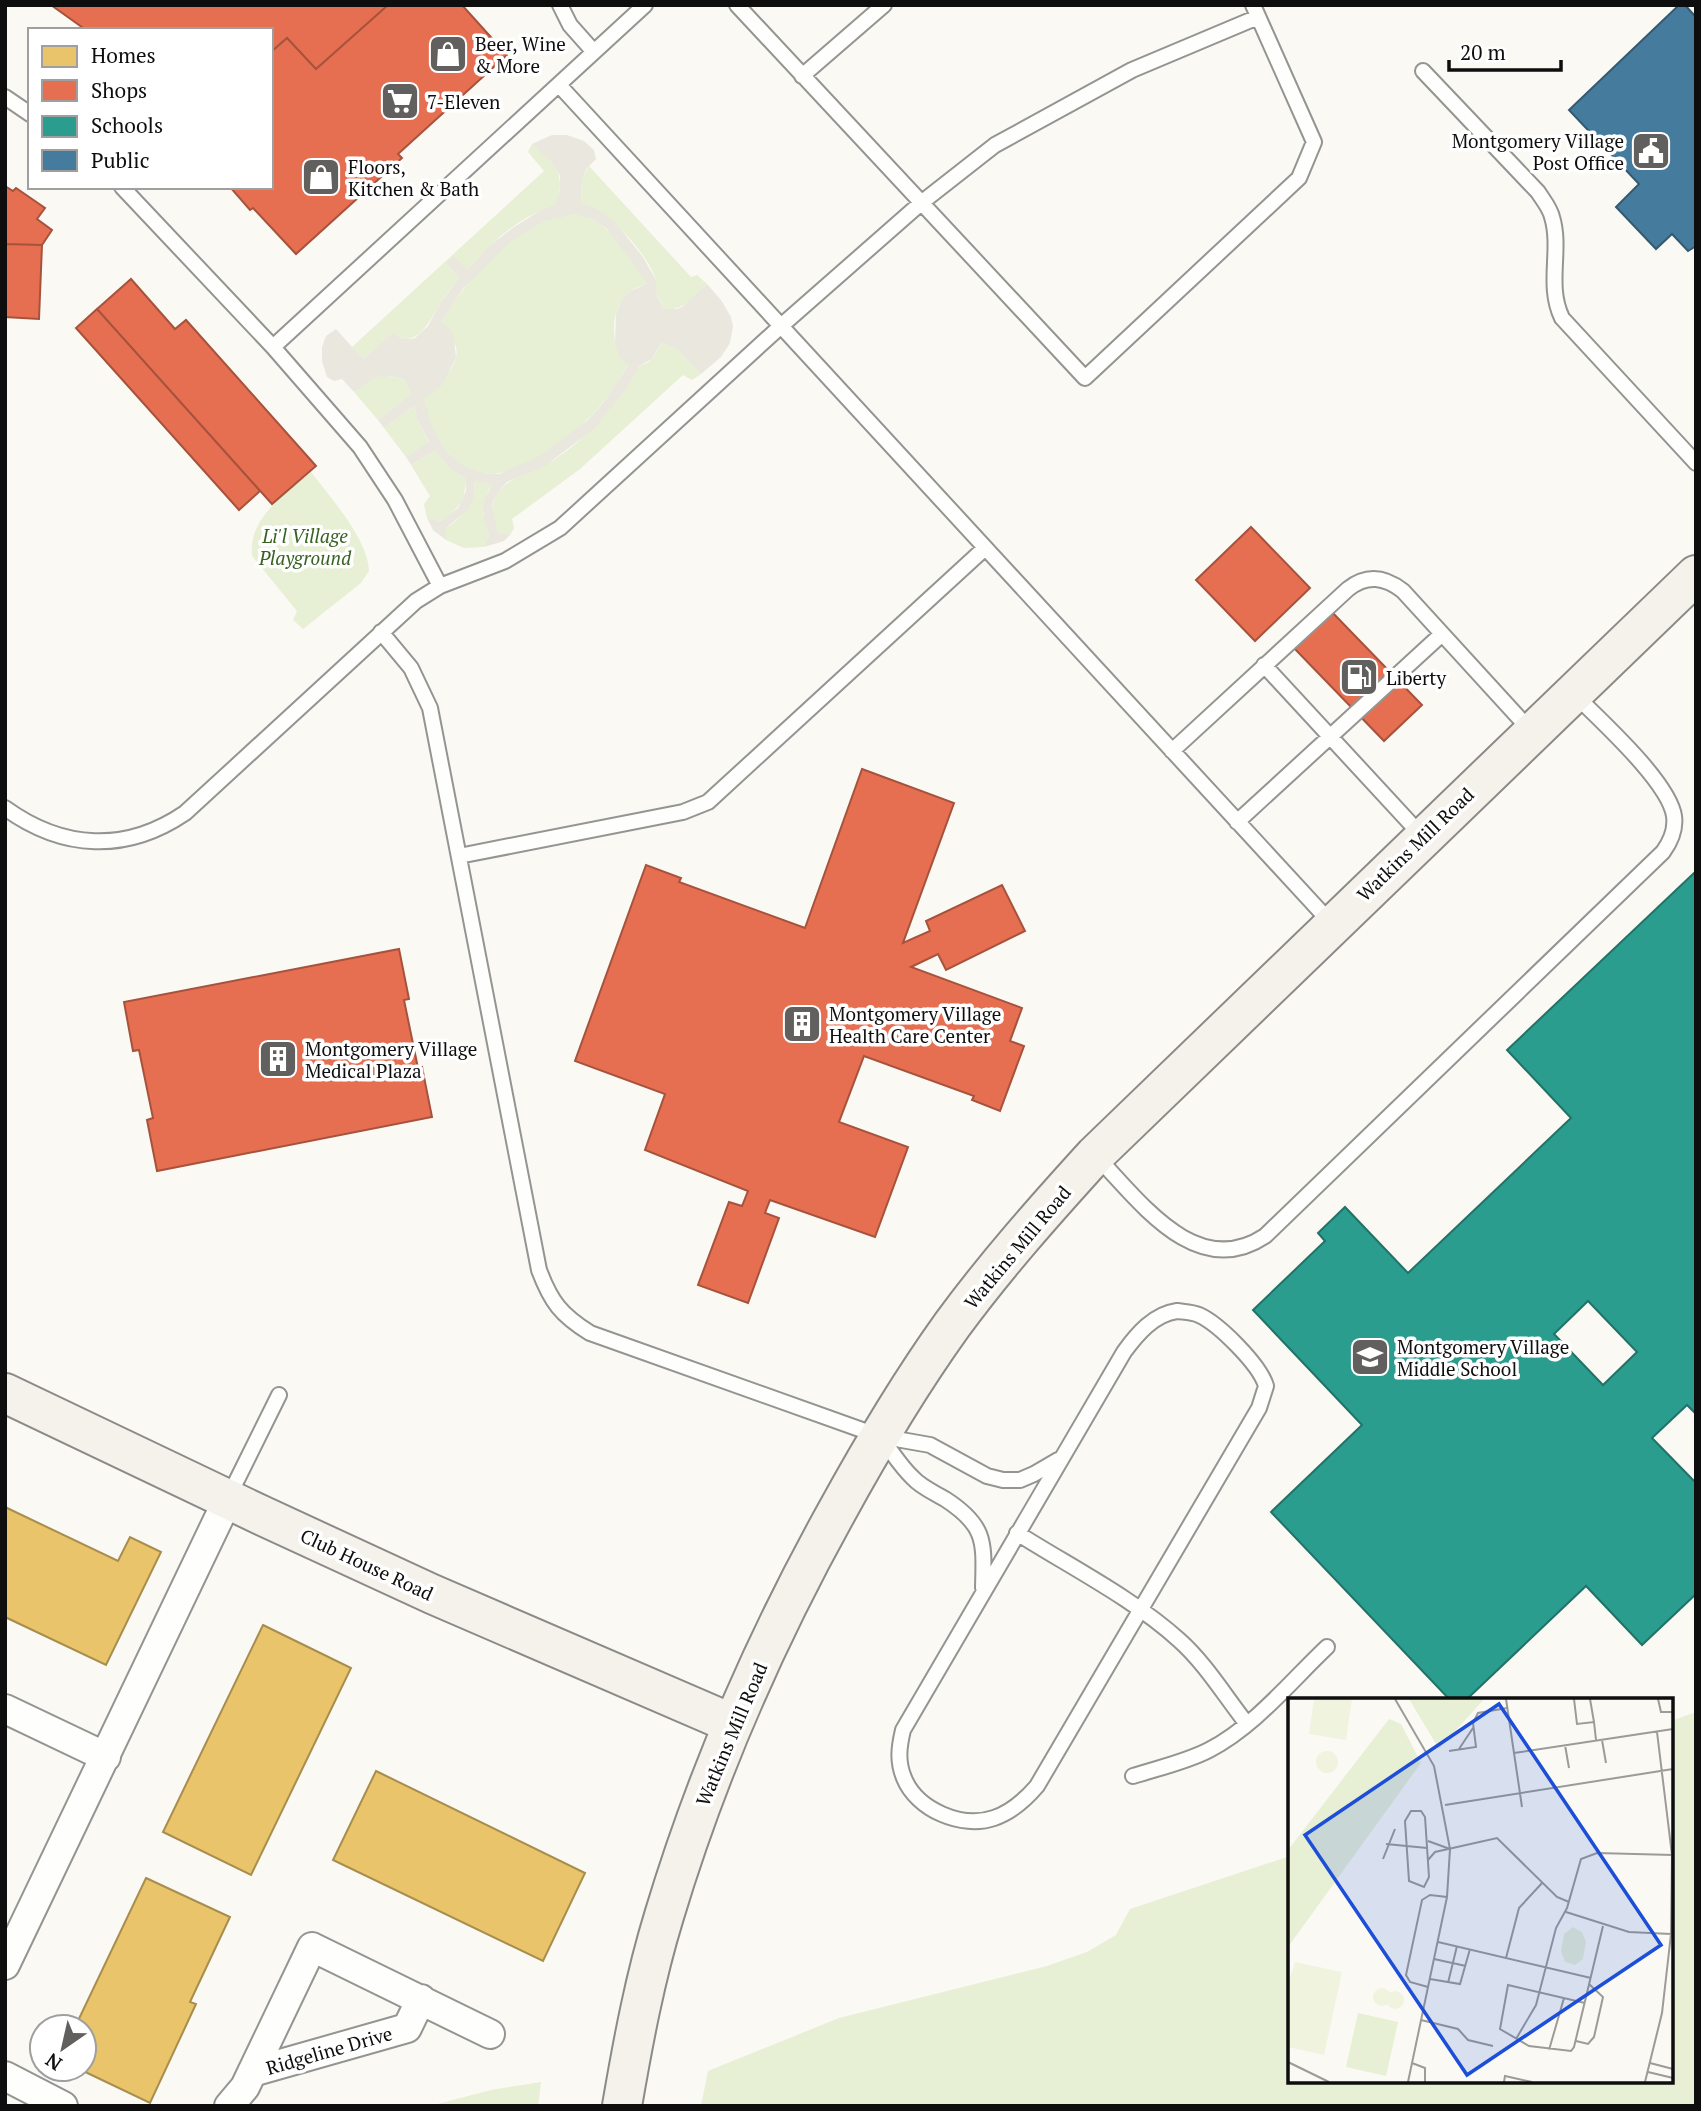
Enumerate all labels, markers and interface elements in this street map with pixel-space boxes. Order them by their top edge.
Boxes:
legend [28,28,273,189]
scale bar [1449,28,1561,72]
place label: Beer, Wine & More [475,31,566,78]
shop icon: Beer, Wine & More [427,33,469,75]
text: 20 m [1460,38,1506,66]
text: Homes [91,41,156,69]
text: Shops [91,76,147,104]
supermarket icon: 7-Eleven [379,80,421,122]
place label: 7-Eleven [427,89,500,114]
text: Schools [91,111,163,139]
place label: Montgomery Village Post Office [1452,128,1624,175]
public building icon: Montgomery Village Post Office [1630,130,1672,172]
text: Public [91,146,149,174]
place label: Floors, Kitchen & Bath [348,154,479,201]
shop icon: Floors, Kitchen & Bath [300,156,342,198]
park label: Li'l Village Playground [258,523,352,570]
fuel station icon: Liberty [1338,656,1380,698]
place label: Liberty [1386,665,1446,690]
street label: Watkins Mill Road [1351,781,1479,906]
place label: Montgomery Village Health Care Center [829,1001,1001,1048]
building icon: Montgomery Village Health Care Center [781,1003,823,1045]
place label: Montgomery Village Medical Plaza [305,1036,477,1083]
building icon: Montgomery Village Medical Plaza [257,1038,299,1080]
street label: Watkins Mill Road [958,1180,1076,1314]
place label: Montgomery Village Middle School [1397,1334,1569,1381]
school or university icon: Montgomery Village Middle School [1349,1336,1391,1378]
street label: Club House Road [297,1522,438,1606]
street label: Watkins Mill Road [690,1658,773,1810]
inset map [1288,1698,1673,2083]
north arrow [28,2013,98,2083]
street label: Ridgeline Drive [263,2020,395,2080]
text: N [40,2048,66,2077]

